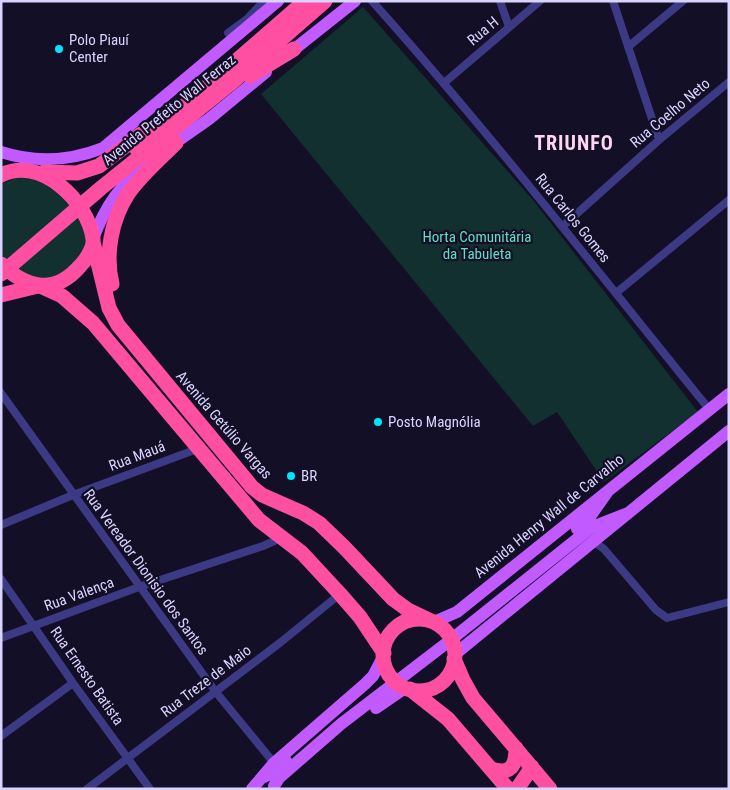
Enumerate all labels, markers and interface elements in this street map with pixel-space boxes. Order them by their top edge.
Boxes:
street label: Rua H [464,13,502,49]
place label: Polo Piauí Center [69,31,130,66]
marker: Polo Piauí Center [53,43,65,55]
street label: Avenida Prefeito Wall Ferraz [99,51,239,169]
street label: Rua Coelho Neto [626,74,714,152]
district label: TRIUNFO [534,131,614,155]
street label: Rua Carlos Gomes [532,170,614,266]
park label: Horta Comunitária da Tabuleta [423,228,531,263]
street label: Avenida Getúlio Vargas [172,367,276,483]
place label: Posto Magnólia [388,413,481,431]
marker: Posto Magnólia [372,416,384,428]
street label: Rua Mauá [106,437,168,475]
street label: Avenida Henry Wall de Carvalho [471,450,627,582]
place label: BR [301,467,317,485]
marker: BR [285,470,297,482]
street label: Rua Vereador Dionisio dos Santos [80,486,212,658]
street label: Rua Valença [42,573,116,615]
street label: Rua Ernesto Batista [46,623,128,729]
street label: Rua Treze de Maio [157,641,255,721]

